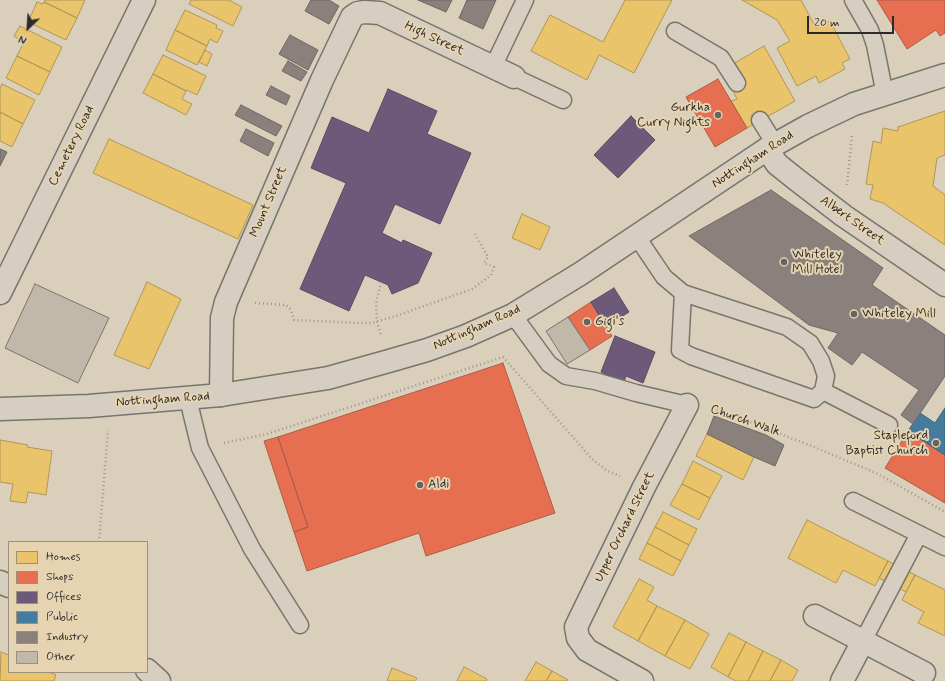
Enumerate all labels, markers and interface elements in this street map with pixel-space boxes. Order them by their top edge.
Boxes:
north arrow [8,8,48,48]
scale bar [809,8,896,34]
text: 20 m [814,15,840,31]
street label: High Street [402,18,466,60]
text: N [17,31,29,47]
place label: Gurkha Curry Nights [637,100,710,131]
street label: Cemetery Road [46,103,98,189]
marker: Gurkha Curry Nights [713,110,723,120]
street label: Nottingham Road [709,128,797,192]
street label: Mount Street [247,164,291,240]
street label: Albert Street [817,193,887,249]
place label: Whiteley Mill Hotel [792,247,842,278]
marker: Whiteley Mill Hotel [779,257,789,267]
street label: Nottingham Road [431,302,523,354]
place label: Whiteley Mill [862,306,936,322]
marker: Whiteley Mill [849,309,859,319]
place label: Gigi's [595,314,624,330]
marker: Gigi's [582,317,592,327]
street label: Nottingham Road [116,389,210,411]
street label: Church Walk [708,402,782,440]
place label: Stapleford Baptist Church [845,428,928,459]
marker: Stapleford Baptist Church [931,438,941,448]
street label: Upper Orchard Street [591,469,659,585]
place label: Aldi [428,477,449,493]
marker: Aldi [415,480,425,490]
legend [8,541,148,673]
text: Homes [46,549,81,565]
text: Shops [46,569,73,585]
text: Offices [46,589,81,605]
text: Public [46,609,78,625]
text: Industry [46,629,88,645]
text: Other [46,649,75,665]

